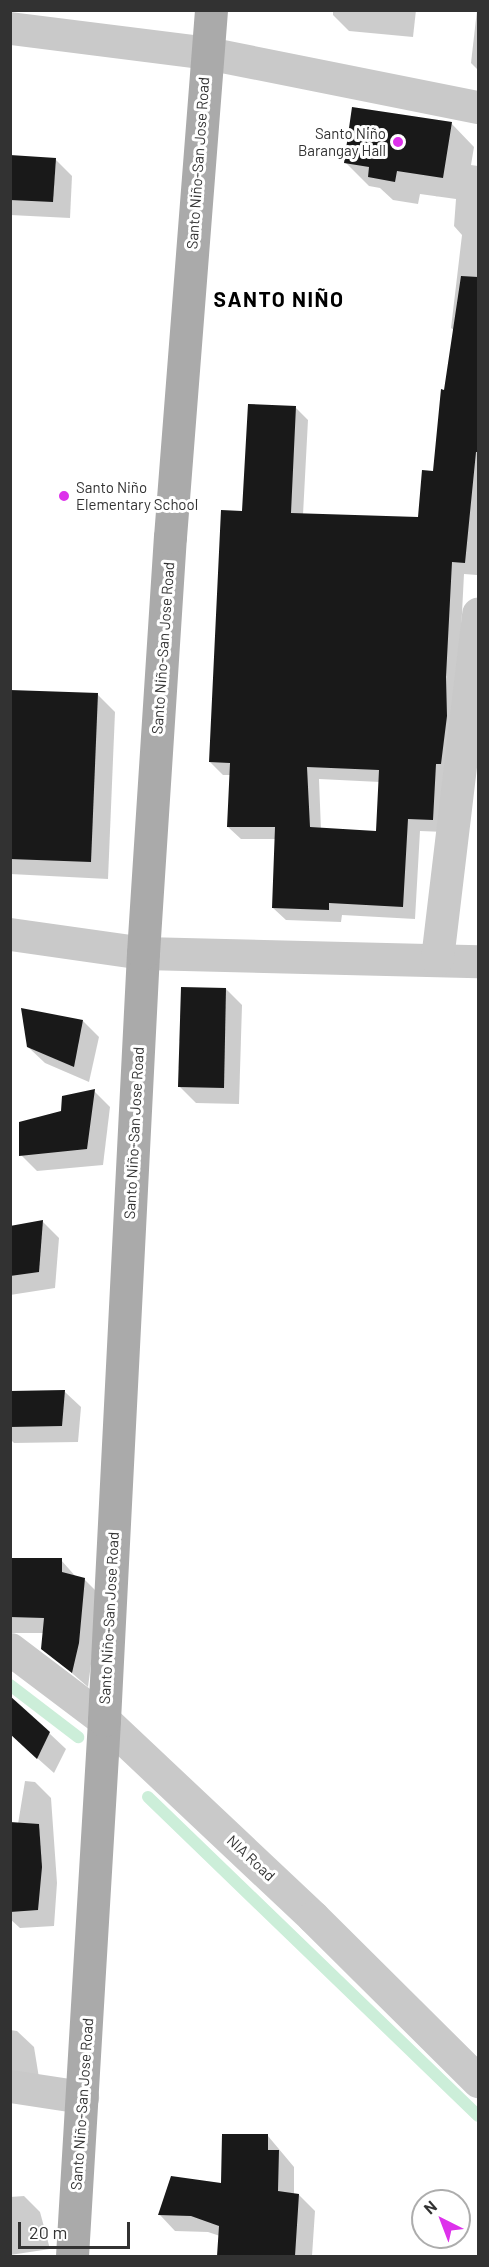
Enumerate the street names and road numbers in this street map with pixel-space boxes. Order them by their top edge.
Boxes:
street label: Santo Niño-San Jose Road [183,76,213,250]
street label: Santo Niño-San Jose Road [148,561,178,735]
street label: Santo Niño-San Jose Road [120,1046,148,1220]
street label: Santo Niño-San Jose Road [95,1531,123,1705]
street label: NIA Road [223,1831,279,1885]
street label: Santo Niño-San Jose Road [67,2017,97,2191]

